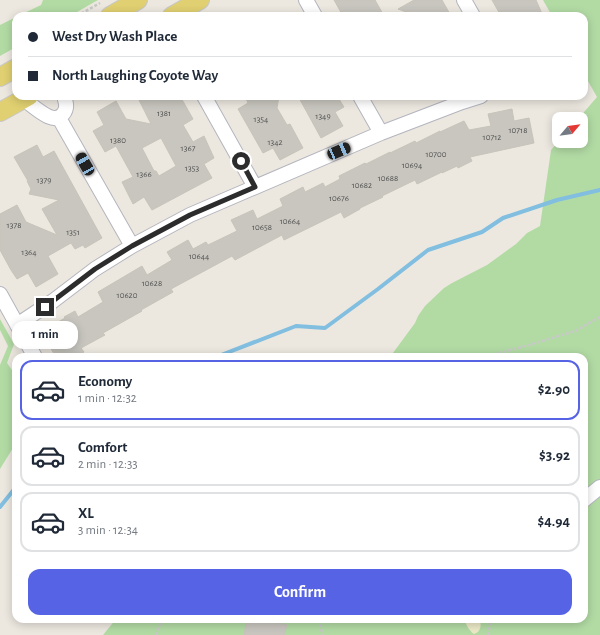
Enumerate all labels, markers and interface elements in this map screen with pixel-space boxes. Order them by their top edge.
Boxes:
text: West Dry Wash Place [52,29,177,44]
text: North Laughing Coyote Way [52,68,218,83]
house number: 1381 [157,109,171,118]
house number: 1349 [315,112,331,121]
north arrow [552,112,588,148]
map controls [552,112,588,148]
house number: 1354 [254,115,269,124]
house number: 10718 [509,126,527,135]
house number: 10712 [483,133,501,142]
house number: 1380 [110,136,126,145]
house number: 1342 [267,138,283,147]
car [326,141,352,161]
house number: 1367 [181,144,196,153]
house number: 10700 [425,150,447,159]
car [74,151,96,177]
route start [232,152,250,170]
house number: 10694 [402,161,423,170]
house number: 1353 [185,164,199,173]
house number: 1366 [136,170,152,179]
house number: 10688 [378,174,398,183]
house number: 1379 [37,176,51,185]
house number: 10682 [352,181,372,190]
house number: 10676 [329,194,349,203]
house number: 10664 [280,217,301,226]
house number: 1378 [7,221,21,230]
house number: 10658 [252,223,272,232]
house number: 1351 [66,228,80,237]
house number: 1364 [21,248,37,257]
house number: 10644 [189,252,210,261]
house number: 10628 [142,279,162,288]
house number: 10620 [117,291,138,300]
route end [36,298,54,316]
callout: 1 min [12,321,78,349]
text: 1 min [31,328,59,341]
icon: car [30,372,66,408]
text: Economy [78,374,132,389]
text: $2.90 [538,382,570,397]
text: 1 min · 12:32 [78,392,137,405]
icon: car [30,438,66,474]
text: Comfort [78,440,127,455]
text: $3.92 [539,448,570,463]
text: 2 min · 12:33 [78,458,138,471]
icon: car [30,504,66,540]
text: XL [78,506,94,521]
text: $4.94 [537,514,570,529]
text: 3 min · 12:34 [78,524,138,537]
button: Confirm [28,569,572,615]

